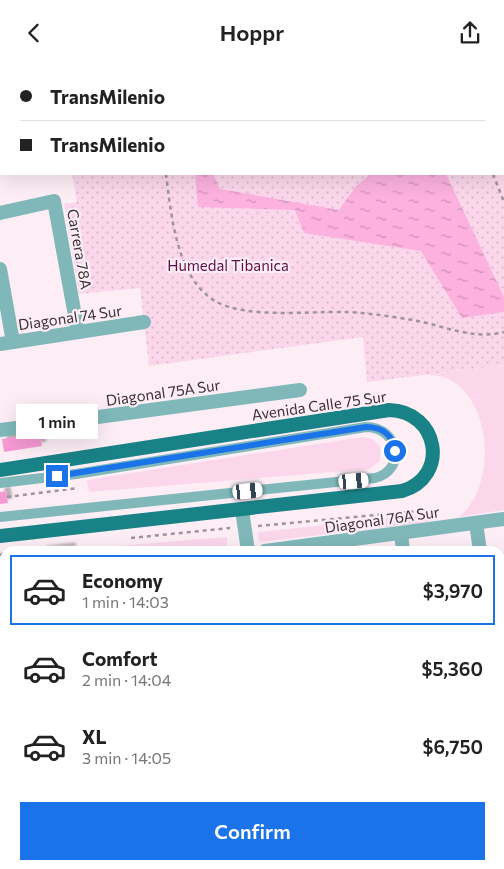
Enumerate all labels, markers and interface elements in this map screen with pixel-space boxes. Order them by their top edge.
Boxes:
icon: back [20,19,48,47]
text: Hoppr [220,19,284,46]
icon: share [456,19,484,47]
text: TransMilenio [50,85,165,108]
text: TransMilenio [50,133,165,156]
street label: Carrera 78A [64,207,96,291]
park label: Humedal Tibanica [167,256,289,274]
street label: Diagonal 74 Sur [17,301,123,333]
street label: Diagonal 75A Sur [105,375,221,409]
street label: Avenida Calle 75 Sur [250,387,388,423]
callout: 1 min [16,403,98,439]
text: 1 min [38,412,76,431]
route start [384,440,406,462]
route end [46,465,68,487]
car [338,472,369,490]
car [232,482,263,500]
street label: Diagonal 76A Sur [323,502,441,536]
icon: car [22,568,67,613]
text: Economy [82,569,163,592]
text: $3,970 [423,579,483,602]
text: 1 min · 14:03 [82,592,169,611]
icon: car [22,646,67,691]
text: Comfort [82,647,158,670]
text: $5,360 [422,657,483,680]
text: 2 min · 14:04 [82,670,171,689]
icon: car [22,724,67,769]
text: XL [82,725,107,748]
text: $6,750 [423,735,483,758]
text: 3 min · 14:05 [82,748,171,767]
button: Confirm [20,802,485,860]

